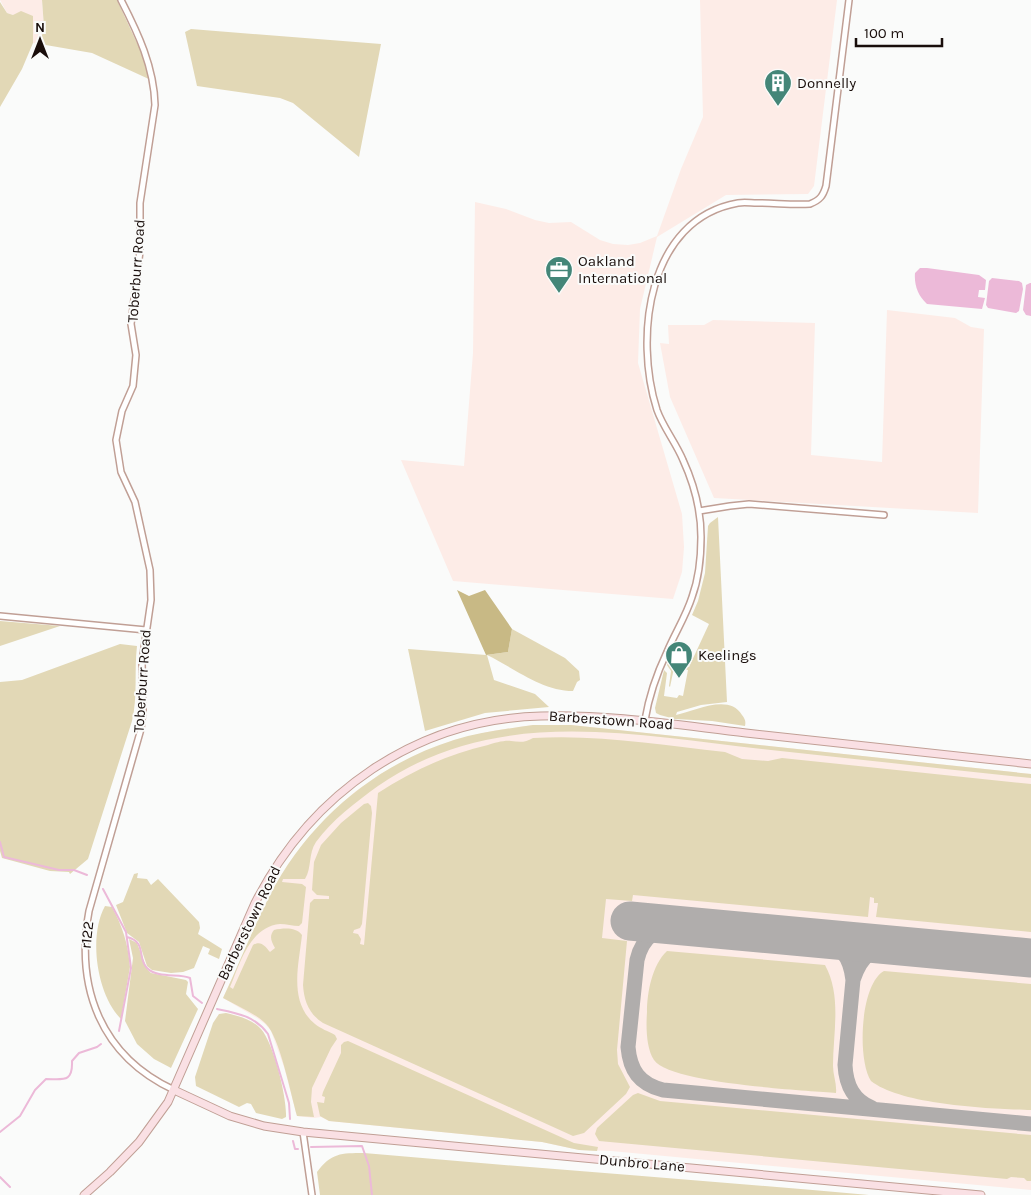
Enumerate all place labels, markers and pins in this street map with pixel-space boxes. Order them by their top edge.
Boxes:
building icon: Donnelly [763,68,793,107]
place label: Donnelly [797,74,856,92]
place label: Oakland International [578,252,667,287]
office icon: Oakland International [544,255,574,294]
shop icon: Keelings [664,640,694,679]
place label: Keelings [698,646,757,664]

